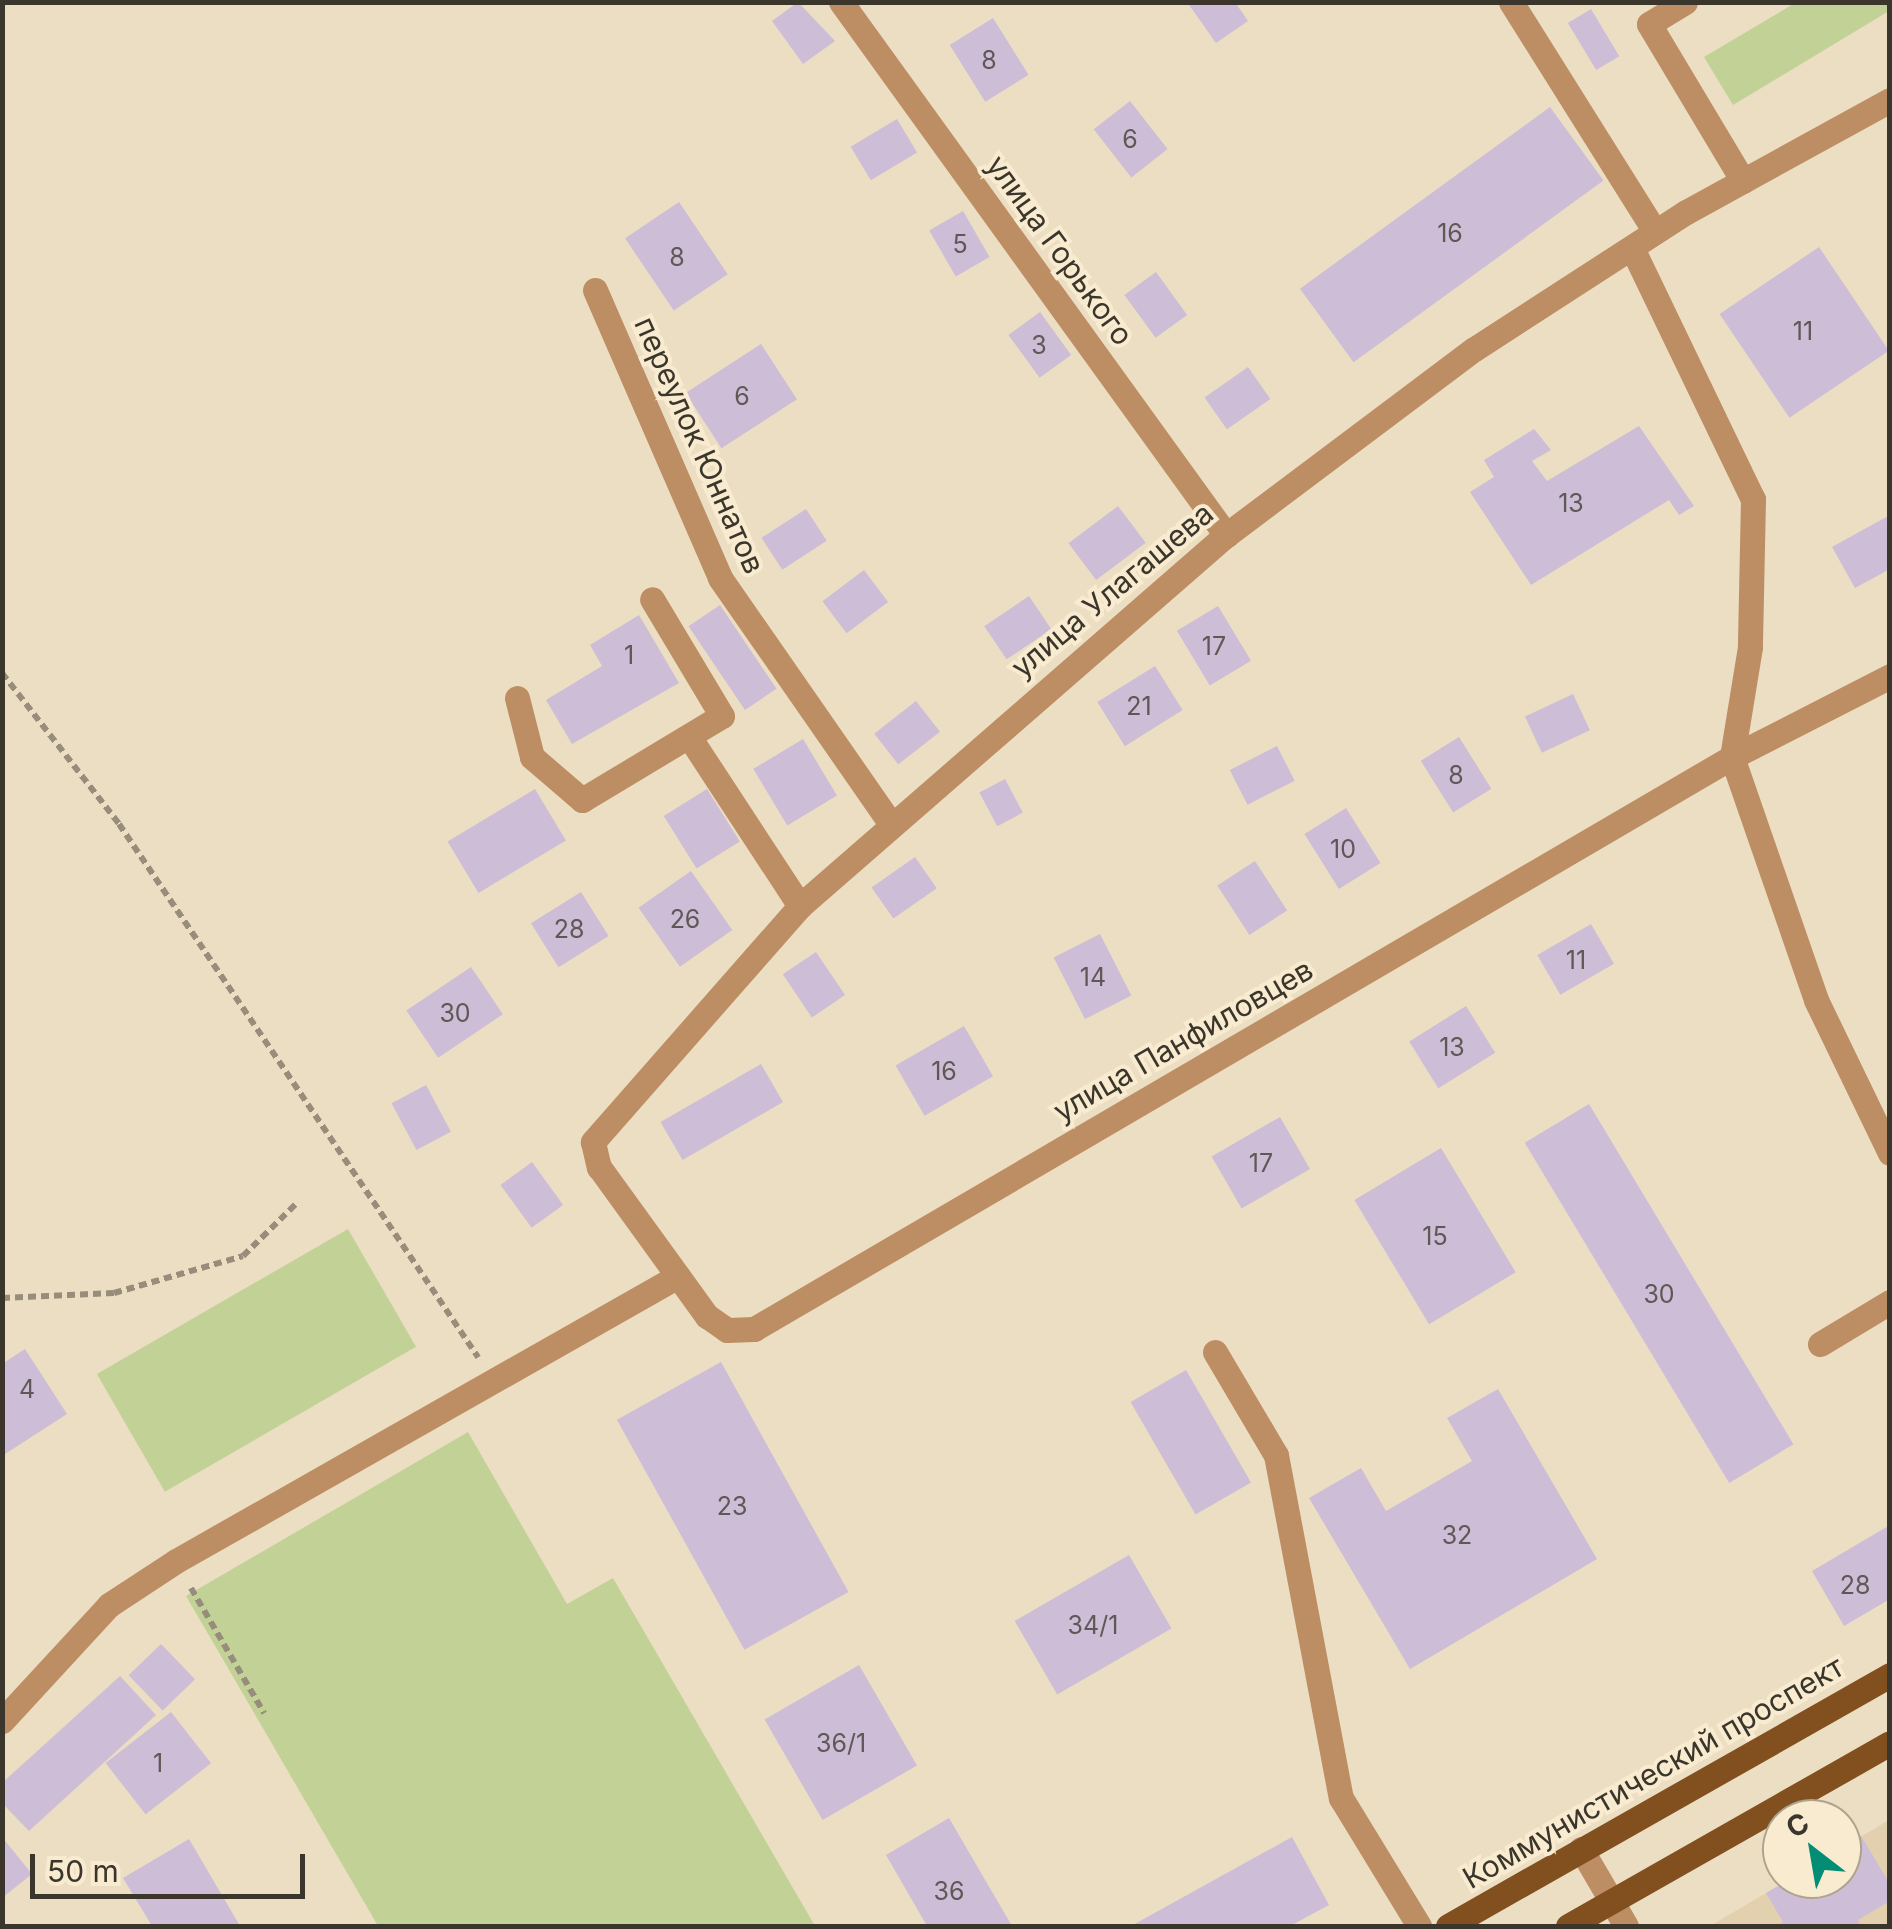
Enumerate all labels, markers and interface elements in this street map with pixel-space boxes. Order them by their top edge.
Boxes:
house number: 8 [981,45,997,75]
house number: 6 [1122,124,1138,154]
street label: улица Горького [979,148,1141,352]
house number: 16 [1437,218,1463,248]
house number: 5 [952,229,968,259]
house number: 8 [669,242,685,272]
street label: переулок Юннатов [627,311,773,579]
house number: 11 [1793,316,1813,346]
house number: 3 [1031,330,1047,360]
house number: 6 [734,381,750,411]
house number: 13 [1558,488,1584,518]
street label: улица Улагашева [1004,495,1220,685]
house number: 17 [1202,631,1226,661]
house number: 1 [624,640,634,670]
house number: 21 [1126,691,1152,721]
house number: 8 [1448,760,1464,790]
house number: 10 [1330,834,1356,864]
house number: 26 [670,904,700,934]
house number: 28 [554,914,584,944]
house number: 11 [1566,945,1586,975]
street label: улица Панфиловцев [1047,951,1319,1129]
house number: 14 [1080,962,1106,992]
house number: 30 [439,998,471,1028]
house number: 13 [1439,1032,1465,1062]
house number: 16 [931,1056,957,1086]
house number: 17 [1249,1148,1273,1178]
house number: 15 [1422,1221,1448,1251]
house number: 30 [1643,1279,1675,1309]
house number: 4 [19,1374,35,1404]
house number: 23 [717,1491,747,1521]
house number: 32 [1442,1520,1472,1550]
house number: 28 [1840,1570,1870,1600]
house number: 34/1 [1068,1610,1118,1640]
street label: Коммунистический проспект [1456,1648,1850,1896]
house number: 36/1 [816,1728,866,1758]
house number: 1 [153,1748,163,1778]
north arrow [1762,1799,1862,1899]
text: С [1780,1805,1815,1845]
scale bar [35,1834,310,1896]
text: 50 m [47,1853,119,1889]
house number: 36 [934,1876,964,1906]

